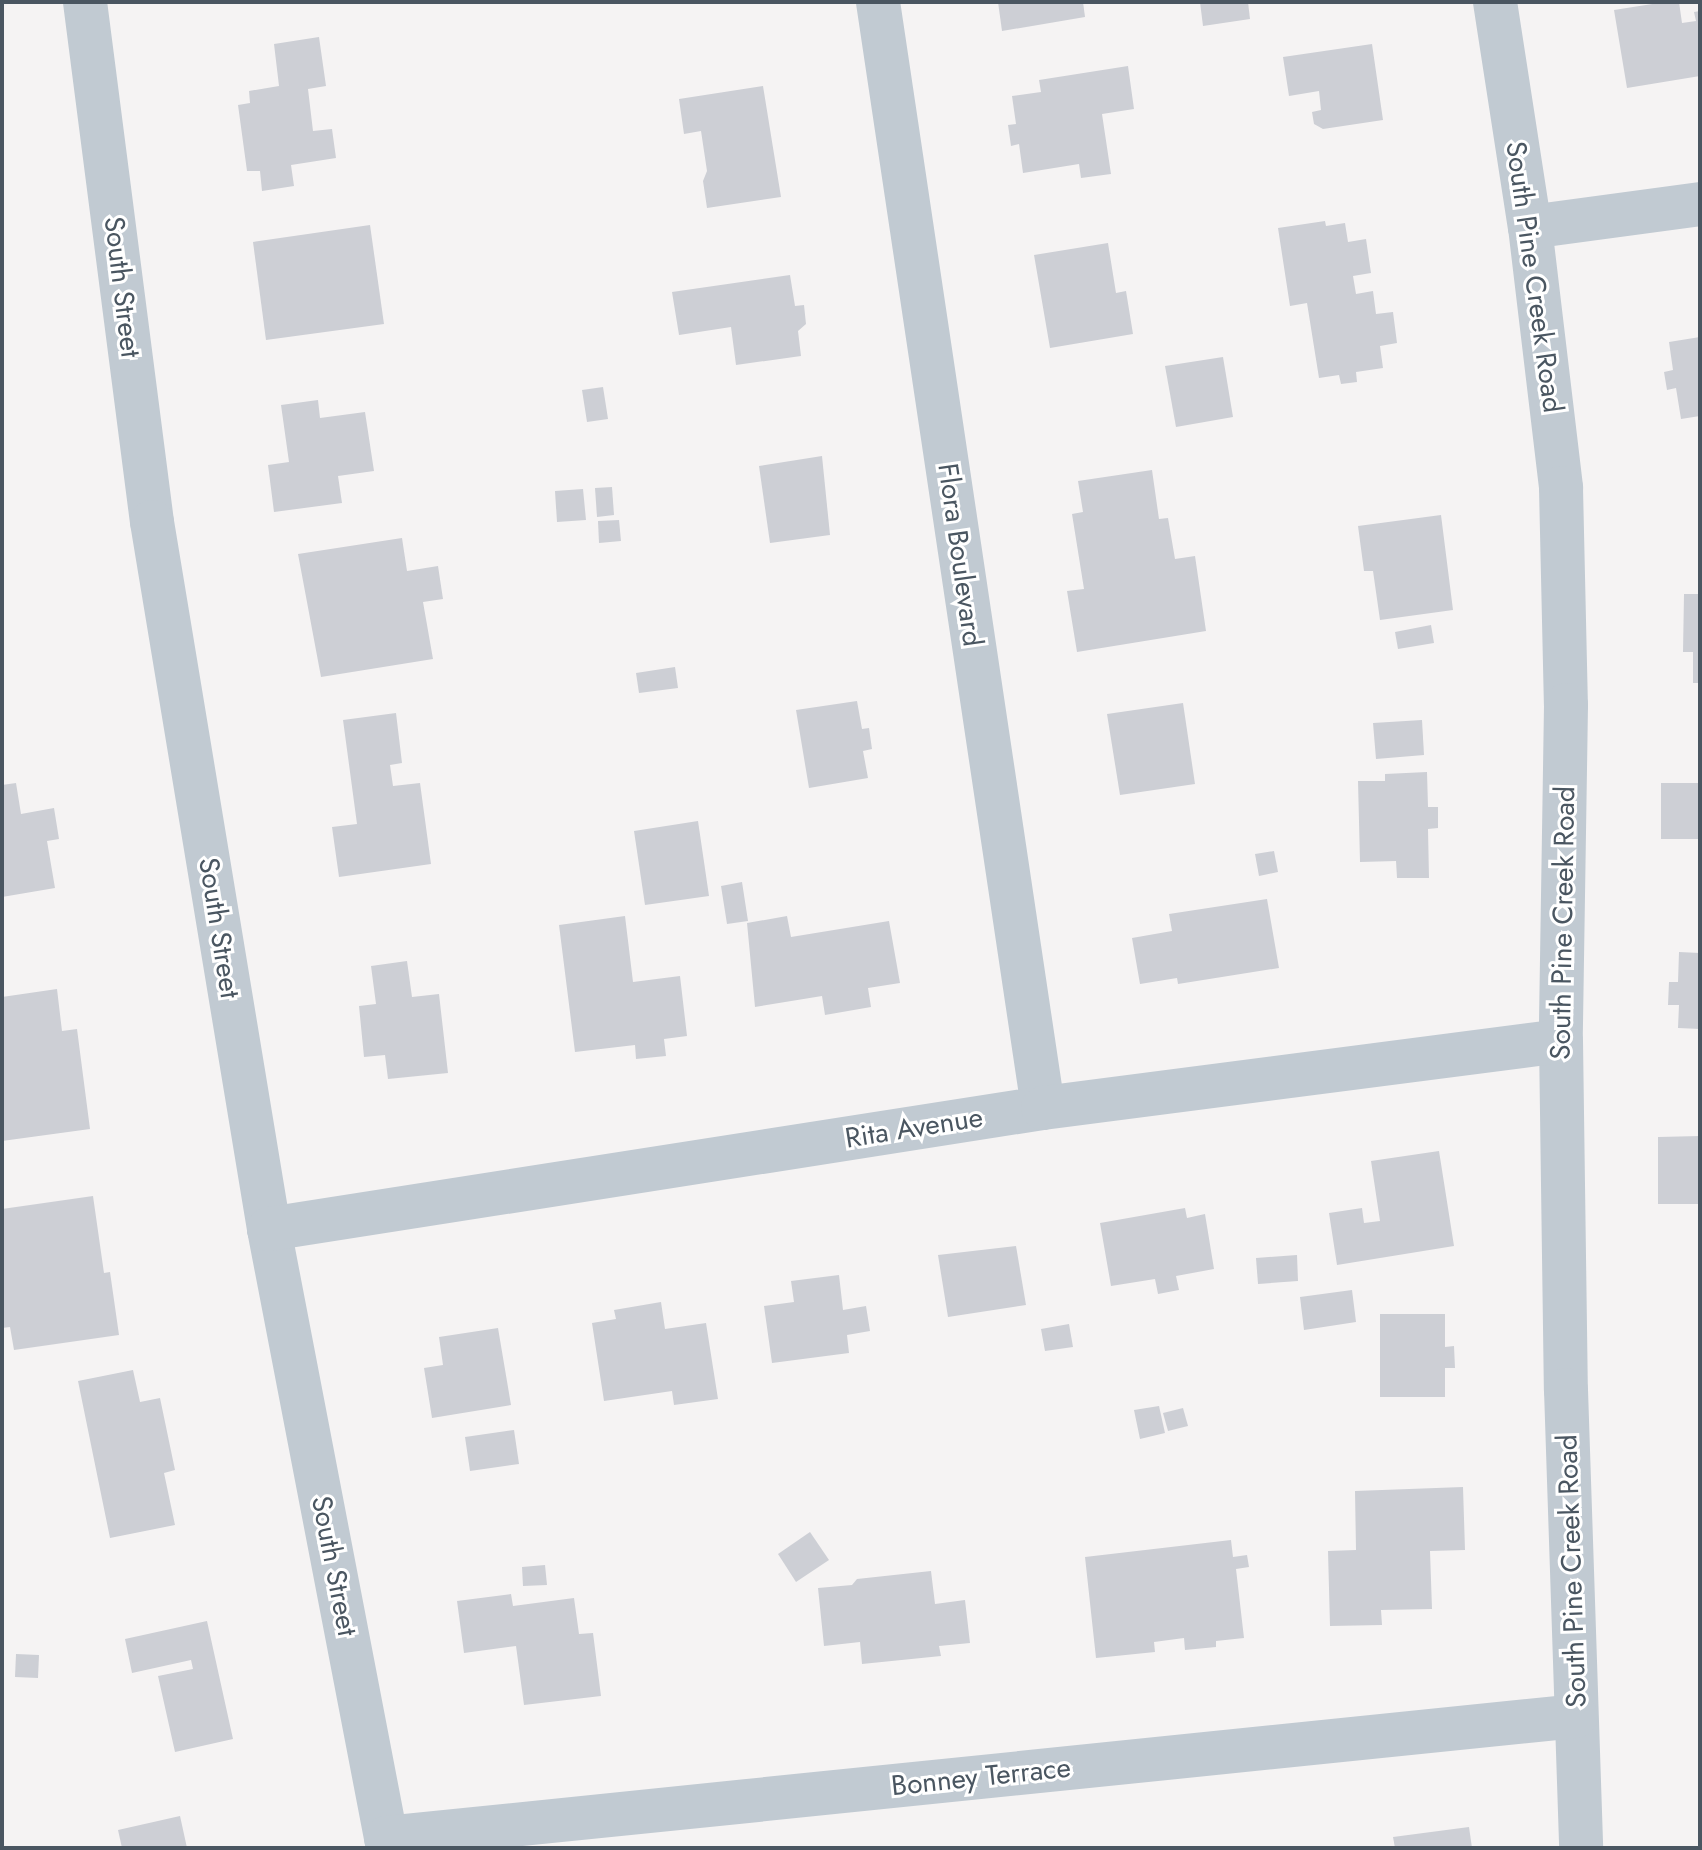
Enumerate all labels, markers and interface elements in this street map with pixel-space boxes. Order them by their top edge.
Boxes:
street label: South Pine Creek Road [1498,139,1570,415]
street label: South Street [97,215,147,359]
street label: Flora Boulevard [931,461,989,649]
street label: South Pine Creek Road [1544,786,1582,1060]
street label: South Street [191,855,247,1001]
street label: Rita Avenue [843,1101,985,1155]
street label: South Pine Creek Road [1550,1434,1594,1708]
street label: South Street [304,1493,364,1639]
street label: Bonney Terrace [890,1751,1072,1803]

